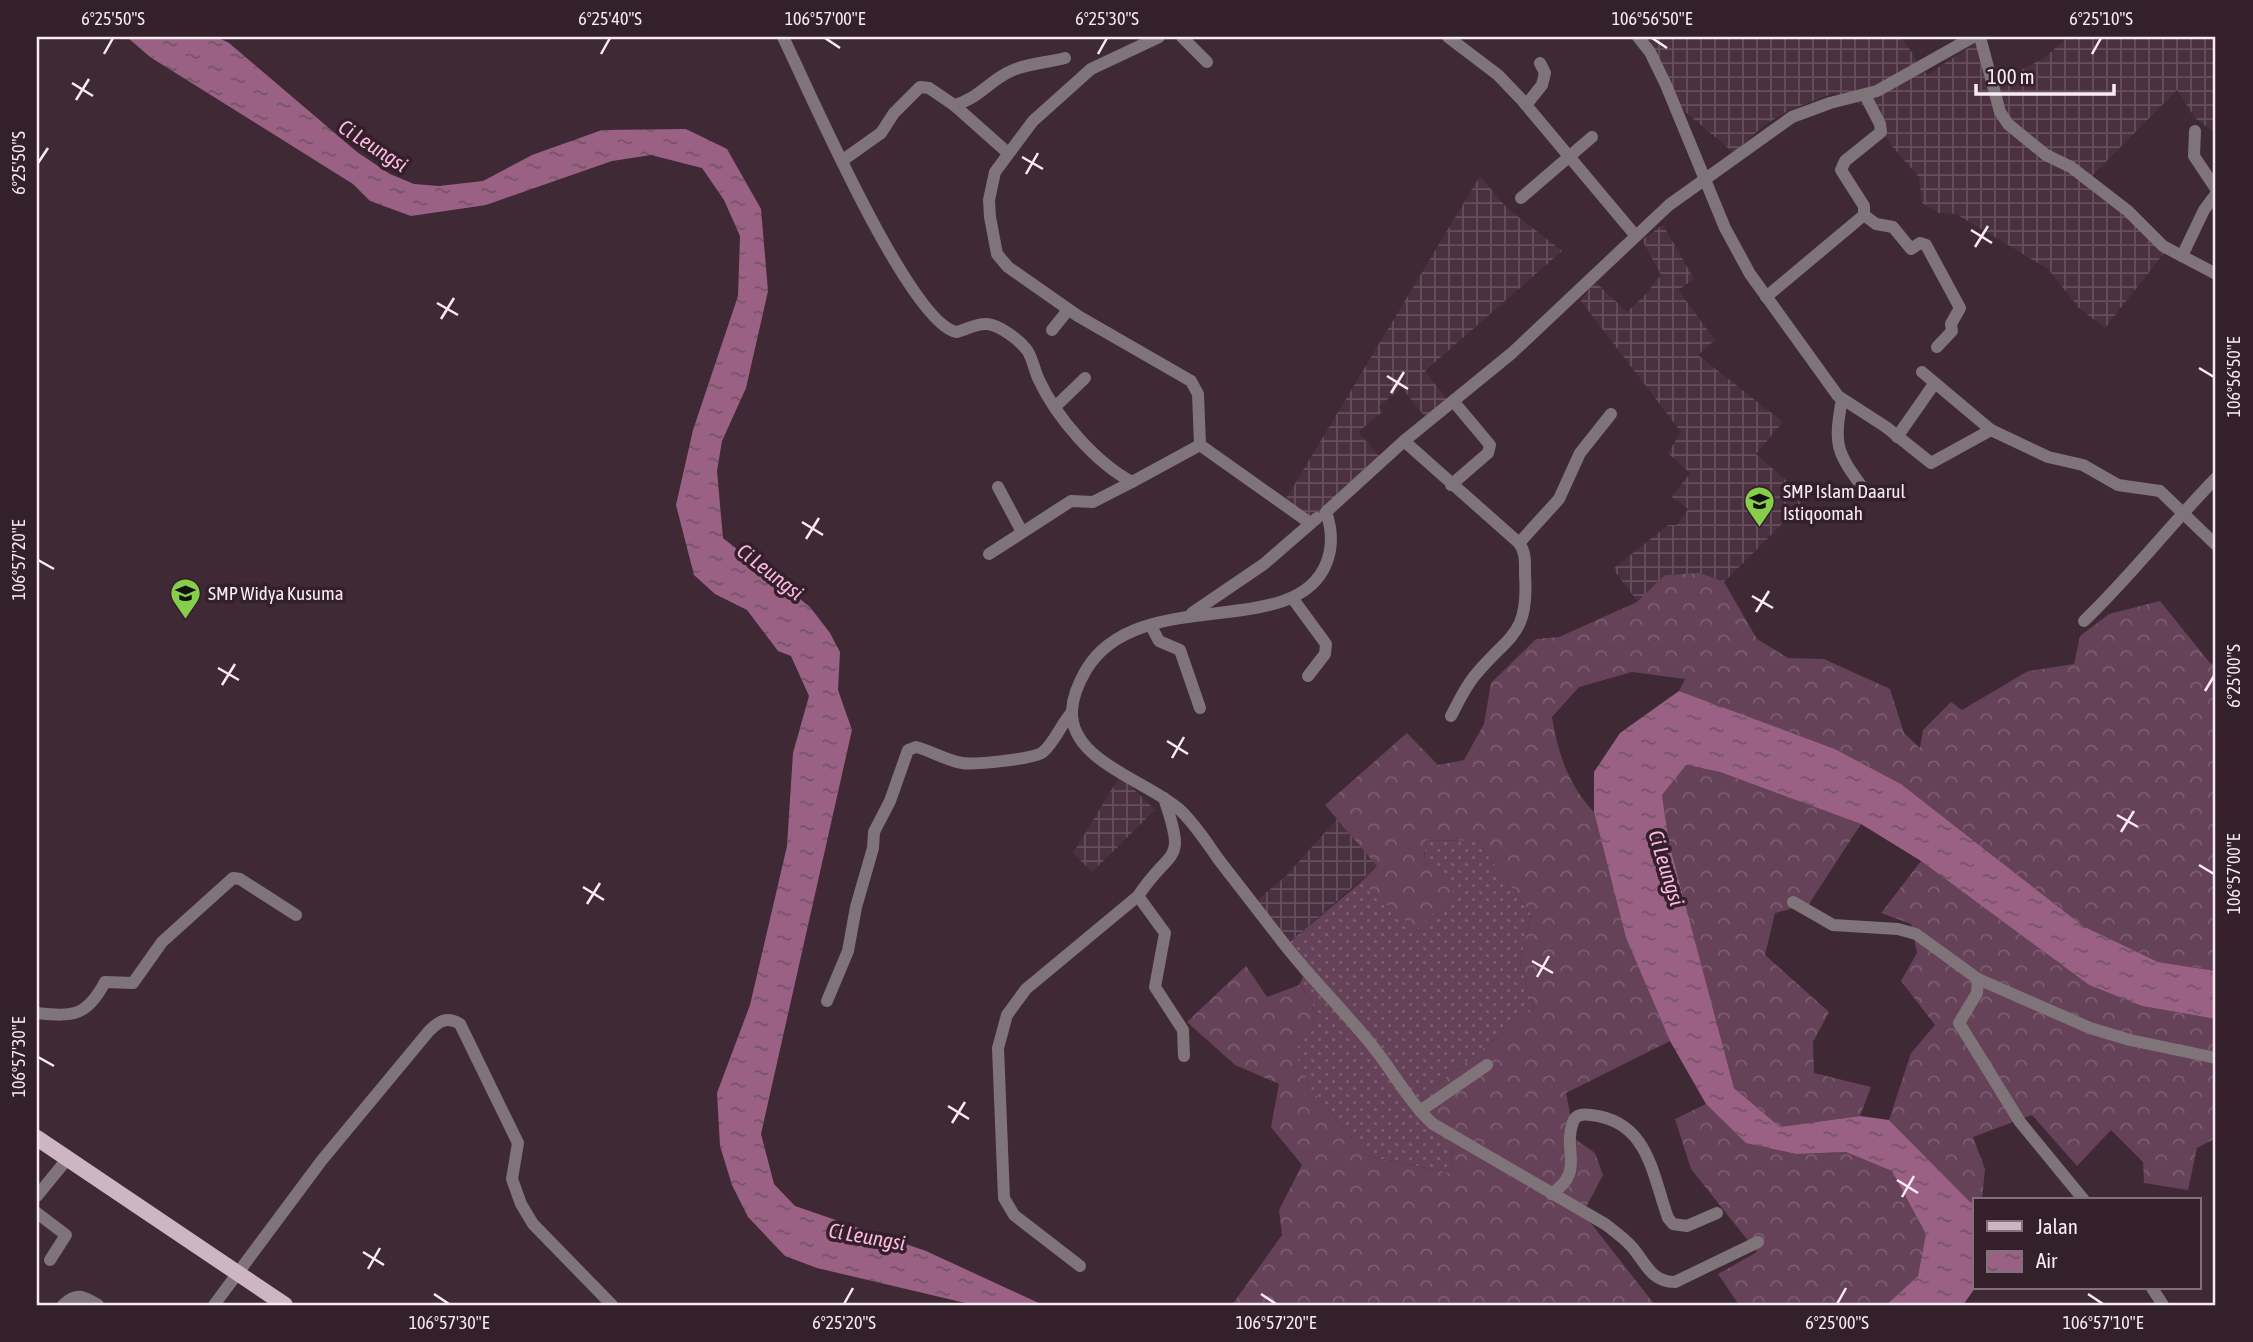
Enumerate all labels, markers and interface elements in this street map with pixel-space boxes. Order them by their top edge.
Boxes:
text: 6°25'50"S [81,8,145,29]
text: 6°25'40"S [578,8,642,29]
text: 106°57'00"E [785,8,866,29]
text: 6°25'30"S [1075,8,1139,29]
text: 106°56'50"E [1612,8,1693,29]
text: 6°25'10"S [2069,8,2133,29]
scale bar [1976,52,2115,96]
text: 100 m [1987,64,2035,88]
water label: Ci Leungsi [335,114,413,176]
text: 6°25'50"S [8,131,29,195]
text: 106°56'50"E [2223,336,2244,417]
place label: SMP Islam Daarul Istiqoomah [1783,480,1905,524]
school or university icon: SMP Islam Daarul Istiqoomah [1743,485,1777,529]
text: 106°57'20"E [8,519,29,600]
water label: Ci Leungsi [733,538,809,605]
school or university icon: SMP Widya Kusuma [168,576,202,620]
place label: SMP Widya Kusuma [208,582,344,604]
text: 6°25'00"S [2223,644,2244,708]
water label: Ci Leungsi [1644,827,1690,908]
text: 106°57'00"E [2223,833,2244,914]
text: 106°57'30"E [8,1016,29,1097]
legend [1973,1198,2200,1290]
text: Jalan [2036,1214,2078,1238]
water label: Ci Leungsi [827,1217,907,1255]
text: Air [2036,1248,2058,1272]
text: 106°57'30"E [409,1312,490,1333]
text: 6°25'20"S [812,1312,876,1333]
text: 106°57'20"E [1236,1312,1317,1333]
text: 6°25'00"S [1805,1312,1869,1333]
text: 106°57'10"E [2063,1312,2144,1333]

